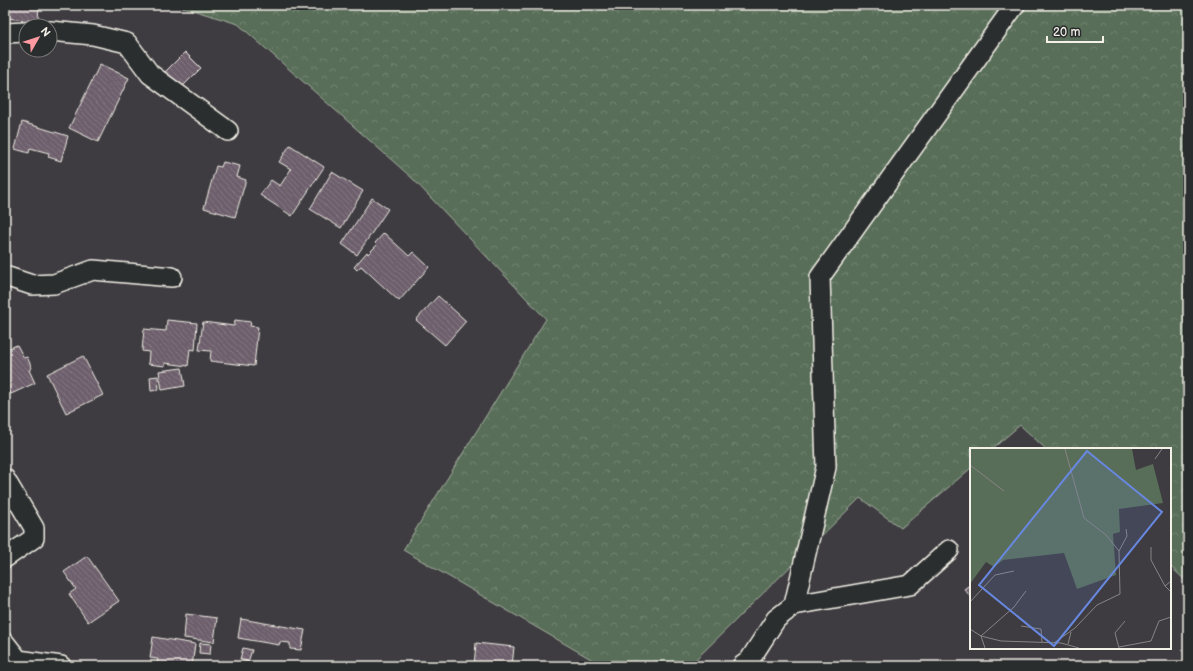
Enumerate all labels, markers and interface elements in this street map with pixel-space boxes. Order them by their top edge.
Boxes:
north arrow [18,18,58,58]
scale bar [1047,18,1103,44]
text: N [38,25,53,39]
text: 20 m [1053,25,1080,40]
inset map [970,448,1171,649]

